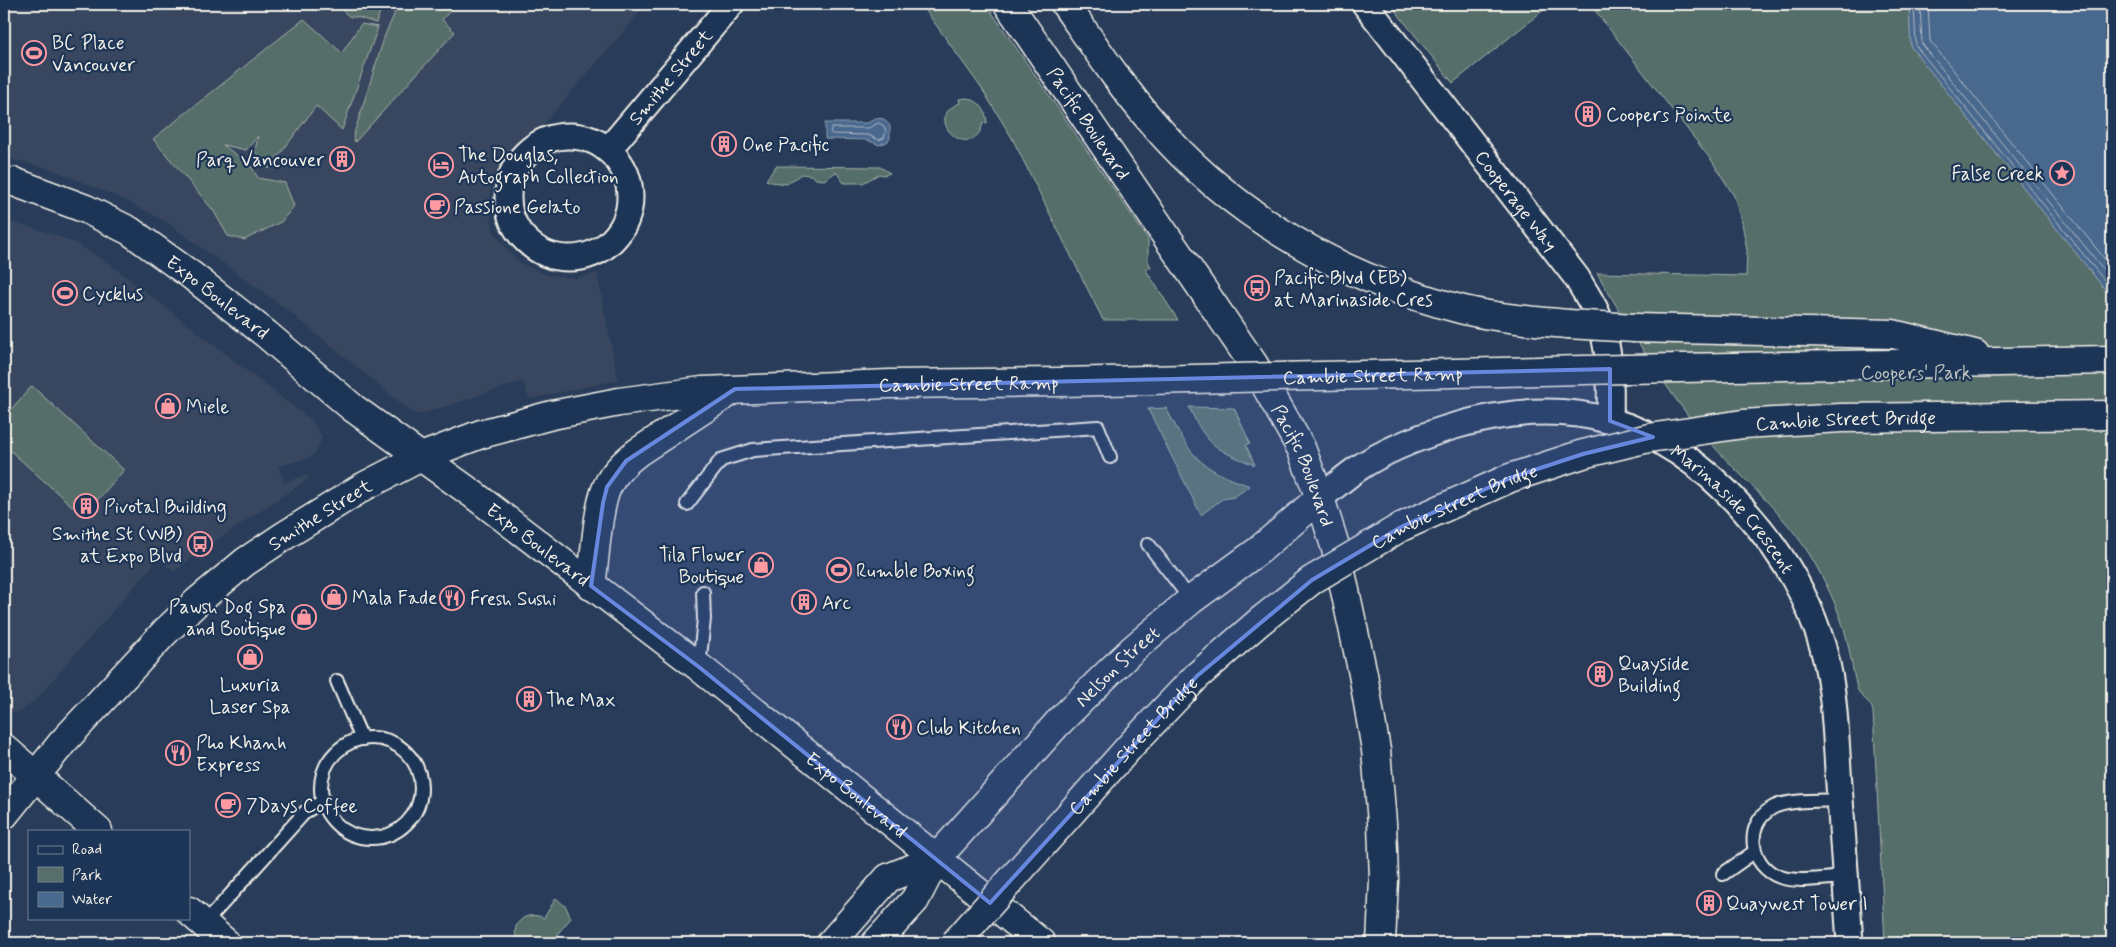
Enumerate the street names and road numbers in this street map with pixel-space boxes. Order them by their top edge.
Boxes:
street label: Smithe Street [623,24,719,131]
street label: Pacific Boulevard [1041,63,1135,185]
street label: Cooperage Way [1469,145,1563,257]
street label: Expo Boulevard [161,250,274,346]
street label: Cambie Street Ramp [1283,362,1463,391]
street label: Cambie Street Ramp [878,371,1059,398]
street label: Pacific Boulevard [1265,400,1339,530]
street label: Cambie Street Bridge [1755,406,1936,437]
street label: Marinaside Crescent [1665,439,1799,579]
street label: Cambie Street Bridge [1367,459,1541,556]
street label: Smithe Street [264,474,376,557]
street label: Expo Boulevard [481,498,594,593]
street label: Nelson Street [1070,621,1166,713]
street label: Cambie Street Bridge [1064,671,1204,821]
street label: Expo Boulevard [800,747,912,844]

